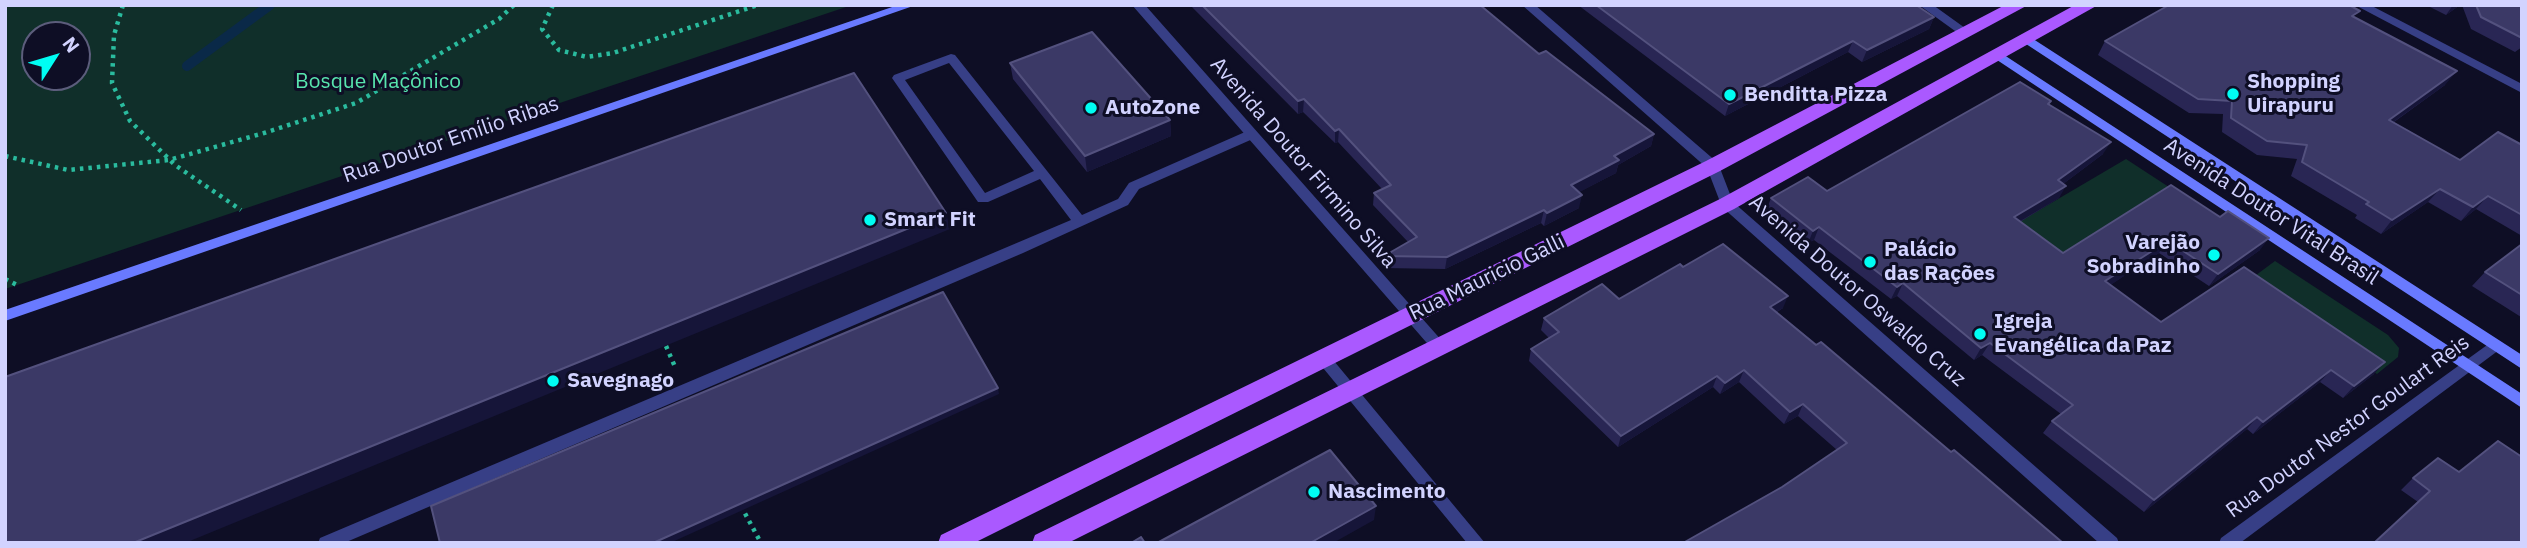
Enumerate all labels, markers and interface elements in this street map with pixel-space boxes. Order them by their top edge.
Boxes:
north arrow [21,21,91,91]
text: N [57,32,85,57]
street label: Avenida Doutor Firmino Silva [1205,52,1401,274]
park label: Bosque Maçônico [295,69,461,95]
place label: Shopping Uirapuru [2247,69,2340,119]
place label: Benditta Pizza [1744,82,1887,108]
marker: Shopping Uirapuru [2225,86,2241,102]
marker: Benditta Pizza [1722,87,1738,103]
street label: Rua Doutor Emílio Ribas [340,91,562,189]
place label: AutoZone [1105,95,1200,121]
marker: AutoZone [1083,100,1099,116]
street label: Avenida Doutor Vital Brasil [2159,133,2383,291]
street label: Avenida Doutor Oswaldo Cruz [1744,190,1970,392]
place label: Smart Fit [884,207,976,233]
marker: Smart Fit [862,212,878,228]
street label: Rua Mauricio Galli [1405,230,1569,326]
place label: Varejão Sobradinho [2086,230,2200,280]
place label: Palácio das Rações [1884,237,1995,287]
marker: Varejão Sobradinho [2206,247,2222,263]
marker: Palácio das Rações [1862,254,1878,270]
place label: Igreja Evangélica da Paz [1994,309,2172,359]
marker: Igreja Evangélica da Paz [1972,326,1988,342]
street label: Rua Doutor Nestor Goulart Reis [2221,330,2475,524]
place label: Savegnago [567,368,674,394]
marker: Savegnago [545,373,561,389]
place label: Nascimento [1328,479,1445,505]
marker: Nascimento [1306,484,1322,500]

